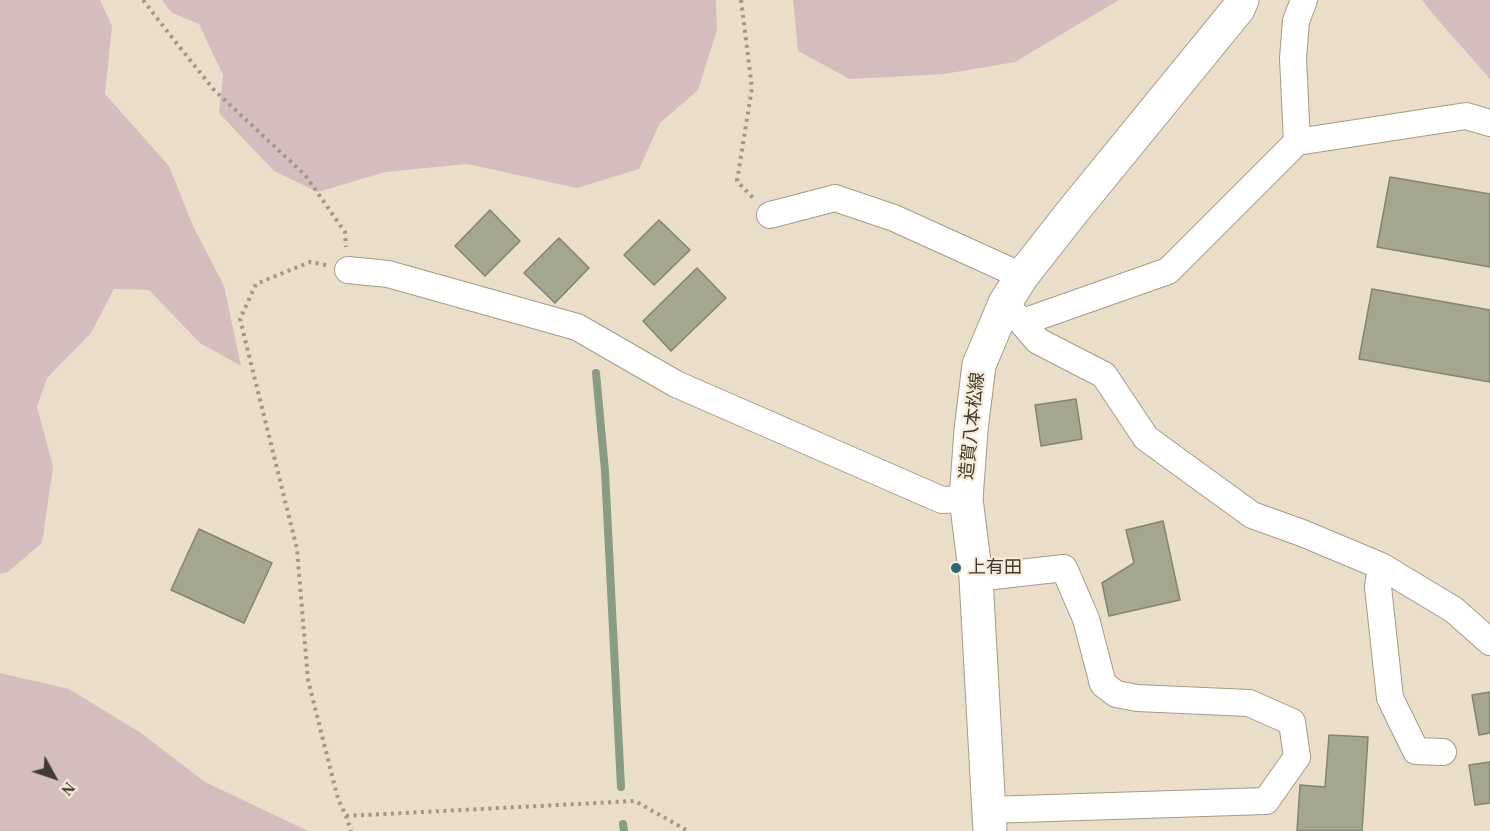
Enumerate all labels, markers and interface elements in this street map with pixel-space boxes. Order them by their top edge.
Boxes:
street label: 造賀八本松線 [957,371,989,481]
place label: 上有田 [968,557,1022,579]
marker: 上有田 [949,561,963,575]
north arrow [24,747,84,807]
text: N [58,779,78,799]

